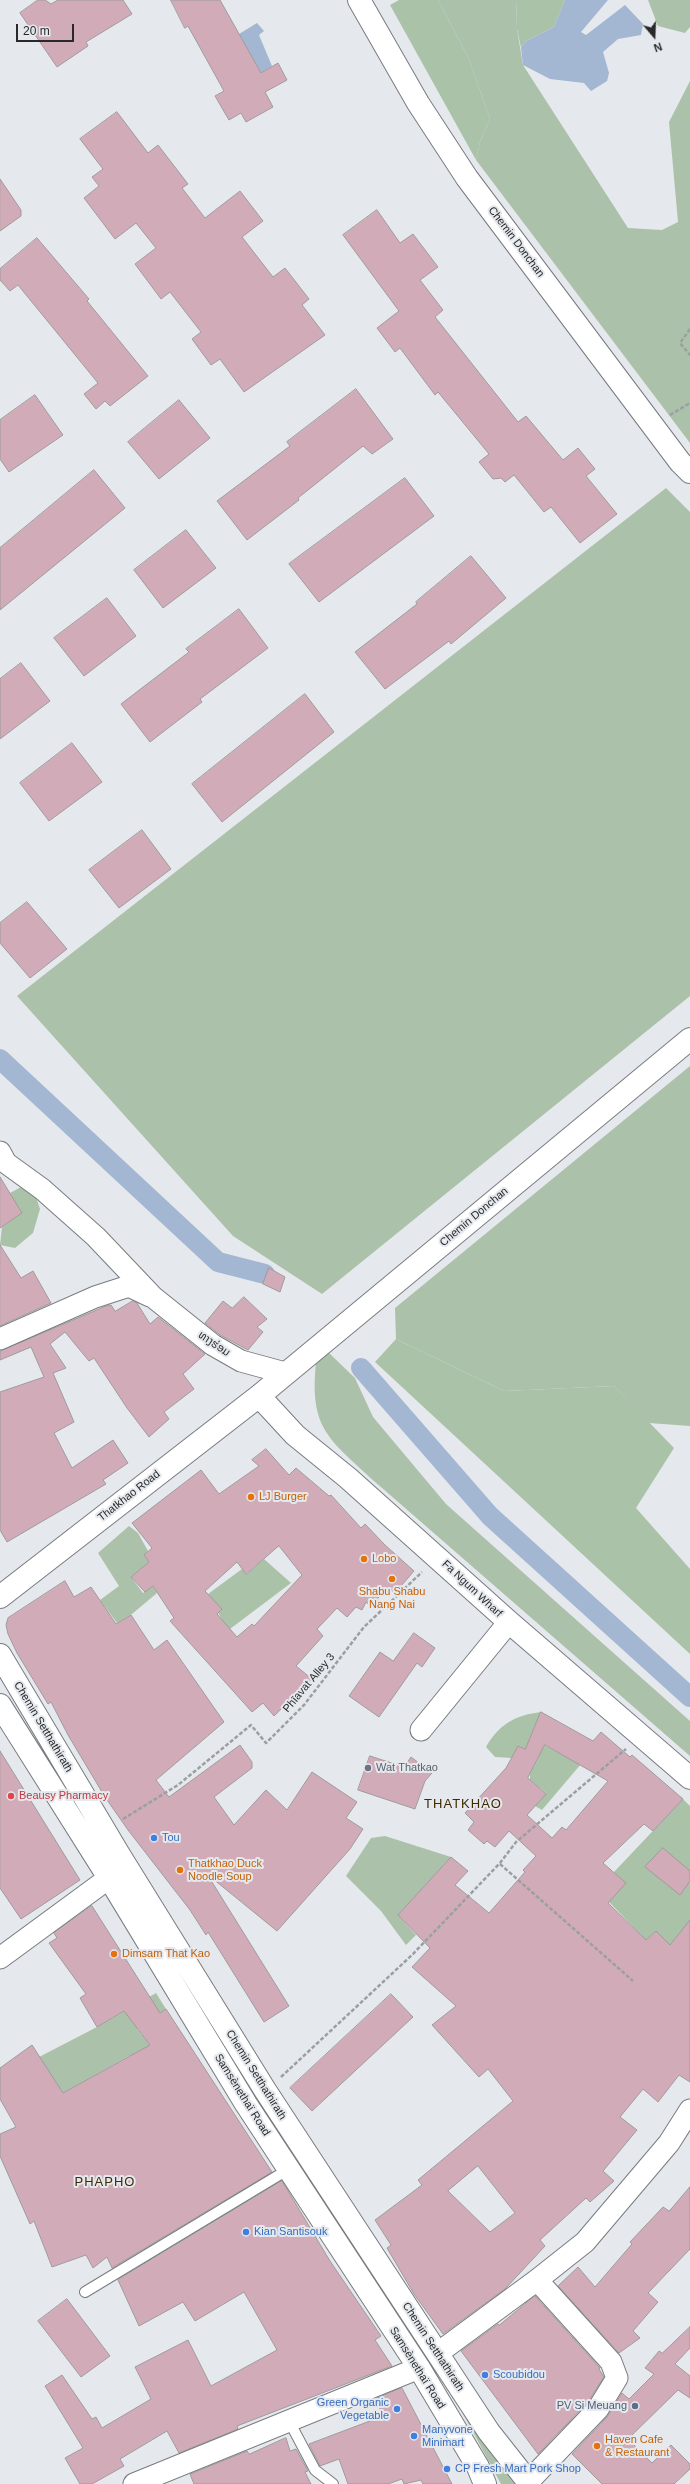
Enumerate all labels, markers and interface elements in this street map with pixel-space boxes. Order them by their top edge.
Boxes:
scale bar [18,16,76,42]
north arrow [634,16,674,56]
text: 20 m [23,24,50,38]
text: N [652,40,664,54]
street label: Chemin Donchan [485,204,547,280]
street label: Chemin Donchan [437,1185,511,1249]
street label: ທາງຮ່ອມ [195,1328,233,1360]
street label: Thatkhao Road [95,1468,163,1524]
place label: LJ Burger [259,1490,307,1504]
marker: LJ Burger [246,1492,256,1502]
place label: Lobo [372,1552,396,1566]
marker: Lobo [359,1554,369,1564]
street label: Fa Ngum Wharf [439,1558,505,1620]
marker: Shabu Shabu Nang Nai [387,1574,397,1584]
place label: Shabu Shabu Nang Nai [359,1585,425,1611]
street label: Phīavat Alley 3 [280,1651,338,1715]
street label: Chemin Setthathirath [11,1679,75,1775]
place label: Wat Thatkao [376,1761,438,1775]
marker: Wat Thatkao [363,1763,373,1773]
place label: Beausy Pharmacy [19,1789,108,1803]
marker: Beausy Pharmacy [6,1791,16,1801]
district label: THATKHAO [424,1796,502,1812]
place label: Tou [162,1831,180,1845]
marker: Tou [149,1833,159,1843]
place label: Thatkhao Duck Noodle Soup [188,1857,262,1883]
marker: Thatkhao Duck Noodle Soup [175,1865,185,1875]
place label: Dimsam That Kao [122,1947,210,1961]
marker: Dimsam That Kao [109,1949,119,1959]
street label: Chemin Setthathirath [223,2028,289,2122]
street label: Samsènethaï Road [211,2052,273,2138]
district label: PHAPHO [75,2174,135,2190]
place label: Kian Santisouk [254,2225,327,2239]
marker: Kian Santisouk [241,2227,251,2237]
street label: Chemin Setthathirath [399,2300,467,2394]
street label: Samsènethaï Road [386,2325,448,2411]
place label: Scoubidou [493,2368,545,2382]
marker: Scoubidou [480,2370,490,2380]
place label: Green Organic Vegetable [317,2396,389,2422]
place label: PV Si Meuang [557,2399,627,2413]
marker: PV Si Meuang [630,2401,640,2411]
marker: Green Organic Vegetable [392,2404,402,2414]
place label: Manyvone Minimart [422,2423,473,2449]
marker: Manyvone Minimart [409,2431,419,2441]
place label: Haven Cafe & Restaurant [605,2433,669,2459]
marker: Haven Cafe & Restaurant [592,2441,602,2451]
place label: CP Fresh Mart Pork Shop [455,2462,581,2476]
marker: CP Fresh Mart Pork Shop [442,2464,452,2474]

